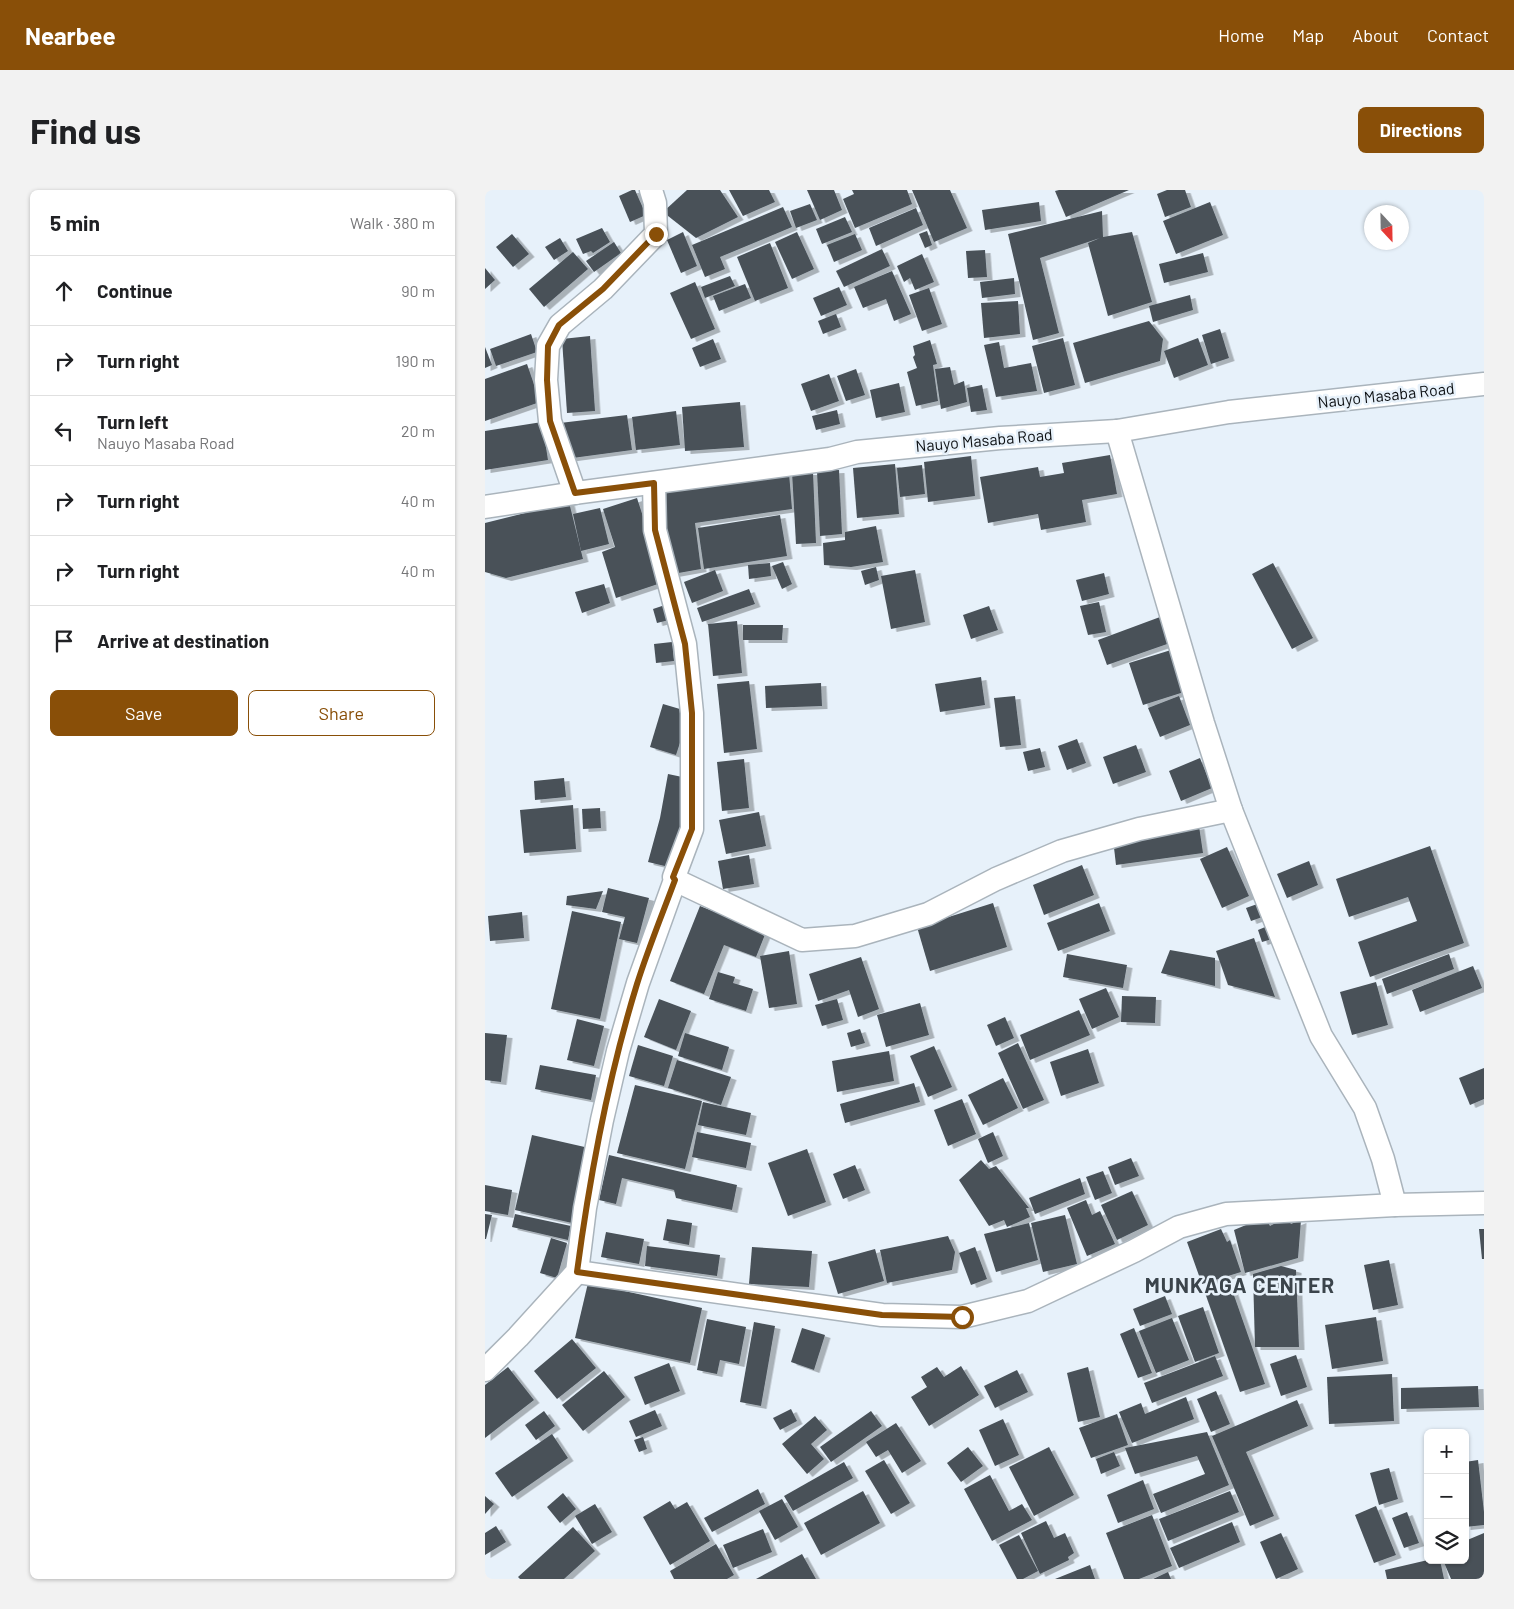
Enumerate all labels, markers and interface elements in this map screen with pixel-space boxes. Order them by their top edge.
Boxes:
text: Nearbee [25,21,116,50]
text: Home [1218,24,1264,46]
text: Map [1292,24,1324,46]
text: About [1352,24,1399,46]
text: Contact [1427,24,1489,46]
button: Directions [1358,107,1484,153]
text: Find us [30,109,141,151]
north arrow [1364,205,1409,250]
text: 5 min [50,210,100,235]
text: Walk · 380 m [350,213,435,232]
route end [645,223,668,246]
icon: ahead [50,277,78,305]
text: Continue [97,279,173,302]
text: 90 m [401,281,435,300]
icon: right [50,347,78,375]
text: Turn right [97,349,179,372]
text: 190 m [396,351,435,370]
street label: Nauyo Masaba Road [1317,378,1455,411]
text: Turn left [97,410,168,433]
icon: left [50,417,78,445]
text: 20 m [401,421,435,440]
street label: Nauyo Masaba Road [915,424,1053,455]
text: Nauyo Masaba Road [97,433,235,452]
icon: right [50,487,78,515]
text: Turn right [97,489,179,512]
text: 40 m [401,491,435,510]
icon: right [50,557,78,585]
text: Turn right [97,559,179,582]
text: 40 m [401,561,435,580]
icon: arrive [50,627,78,655]
text: Arrive at destination [97,629,269,652]
button: Save [50,690,238,736]
button: Share [248,690,435,736]
district label: MUNKAGA CENTER [1145,1272,1335,1297]
route start [951,1306,974,1329]
map controls [1424,1429,1469,1564]
button: + [1424,1429,1469,1474]
button: − [1424,1474,1469,1519]
button: layers [1424,1519,1469,1564]

